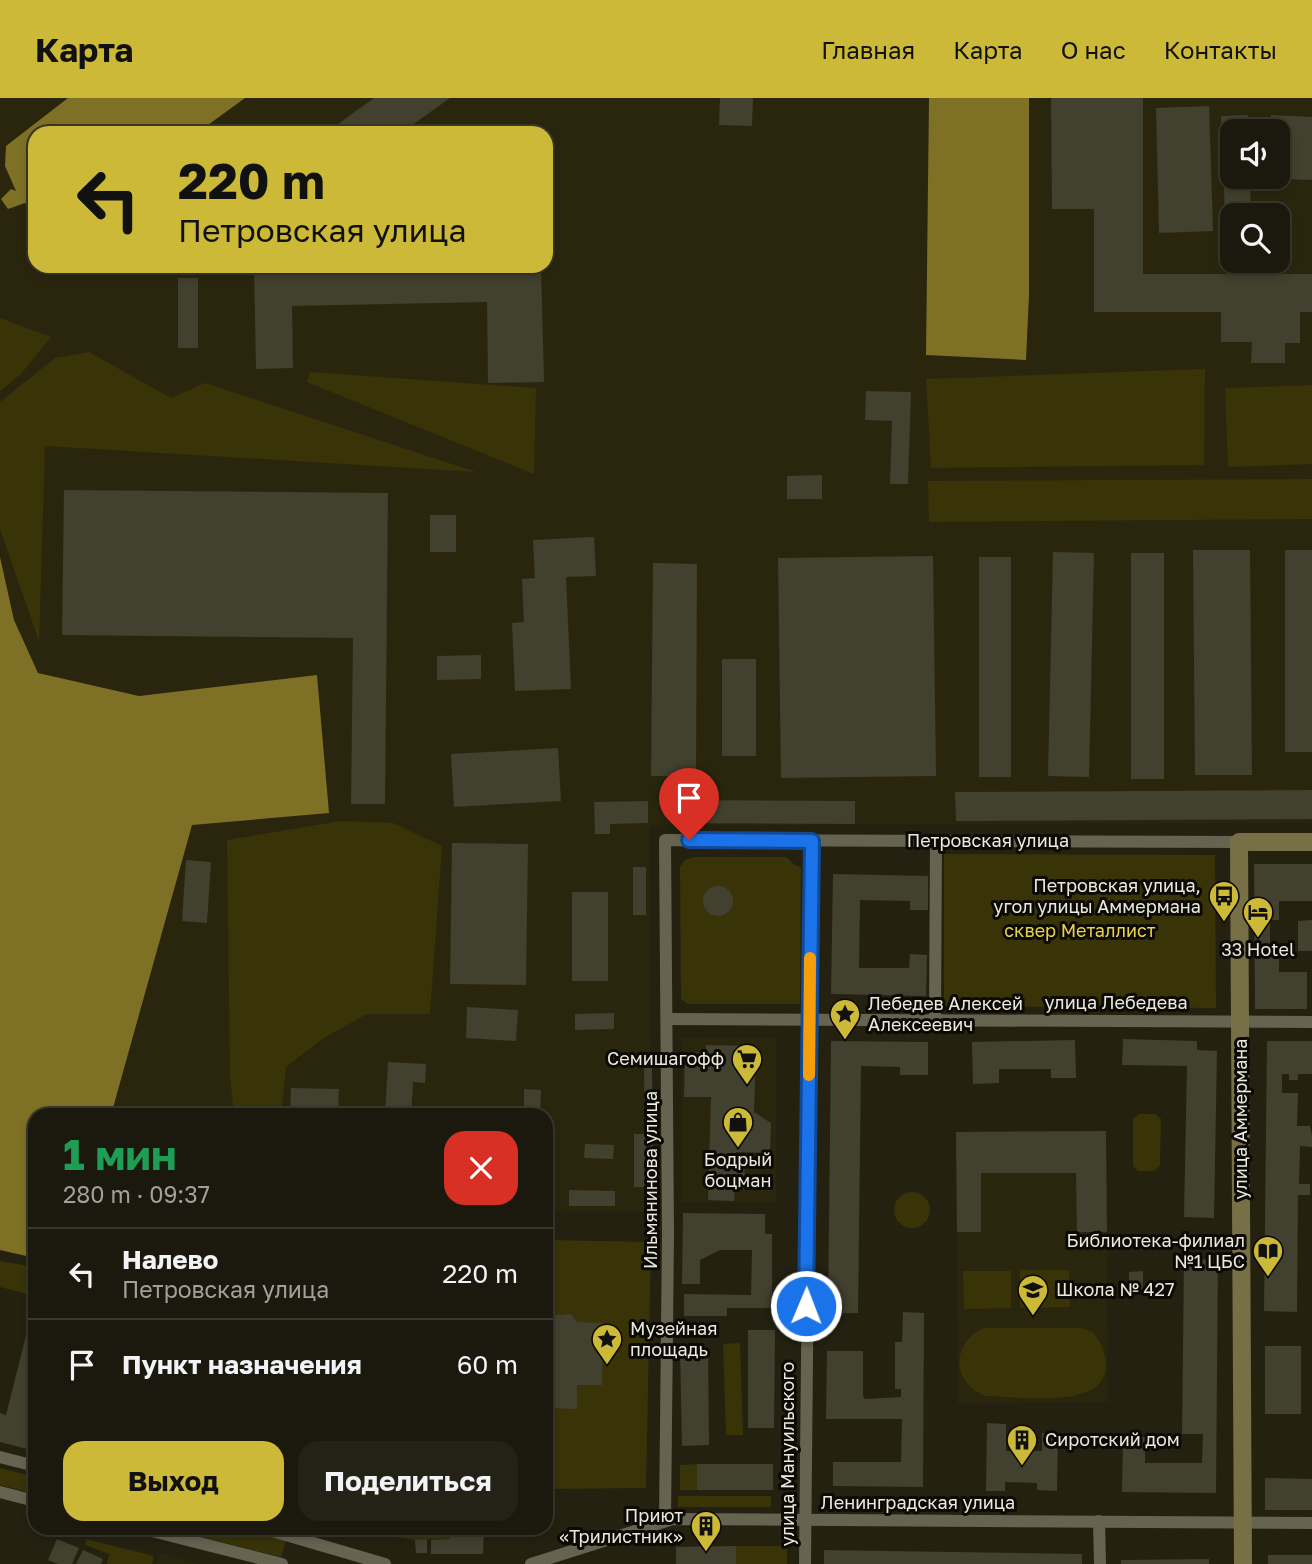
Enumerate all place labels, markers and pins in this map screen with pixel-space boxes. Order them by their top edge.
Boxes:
pin [659,768,719,840]
place label: Петровская улица, угол улицы Аммермана [993,874,1201,917]
bus stop icon: Петровская улица, угол улицы Аммермана [1207,879,1241,923]
hotel icon: 33 Hotel [1241,895,1275,939]
place label: 33 Hotel [1221,938,1295,960]
place label: Лебедев Алексей Алексеевич [868,992,1023,1035]
place icon: Лебедев Алексей Алексеевич [828,997,862,1041]
supermarket icon: Семишагофф [730,1042,764,1086]
place label: Семишагофф [607,1047,724,1069]
shop icon: Бодрый боцман [721,1105,755,1149]
place label: Бодрый боцман [704,1148,772,1191]
place label: Библиотека-филиал №1 ЦБС [1067,1229,1245,1272]
library icon: Библиотека-филиал №1 ЦБС [1251,1234,1285,1278]
school or university icon: Школа № 427 [1016,1273,1050,1317]
place label: Школа № 427 [1056,1278,1174,1300]
place label: Музейная площадь [630,1317,717,1360]
place icon: Музейная площадь [590,1322,624,1366]
building icon: Сиротский дом [1005,1423,1039,1467]
place label: Сиротский дом [1045,1428,1180,1450]
place label: Приют «Трилистник» [559,1504,683,1547]
building icon: Приют «Трилистник» [689,1509,723,1553]

